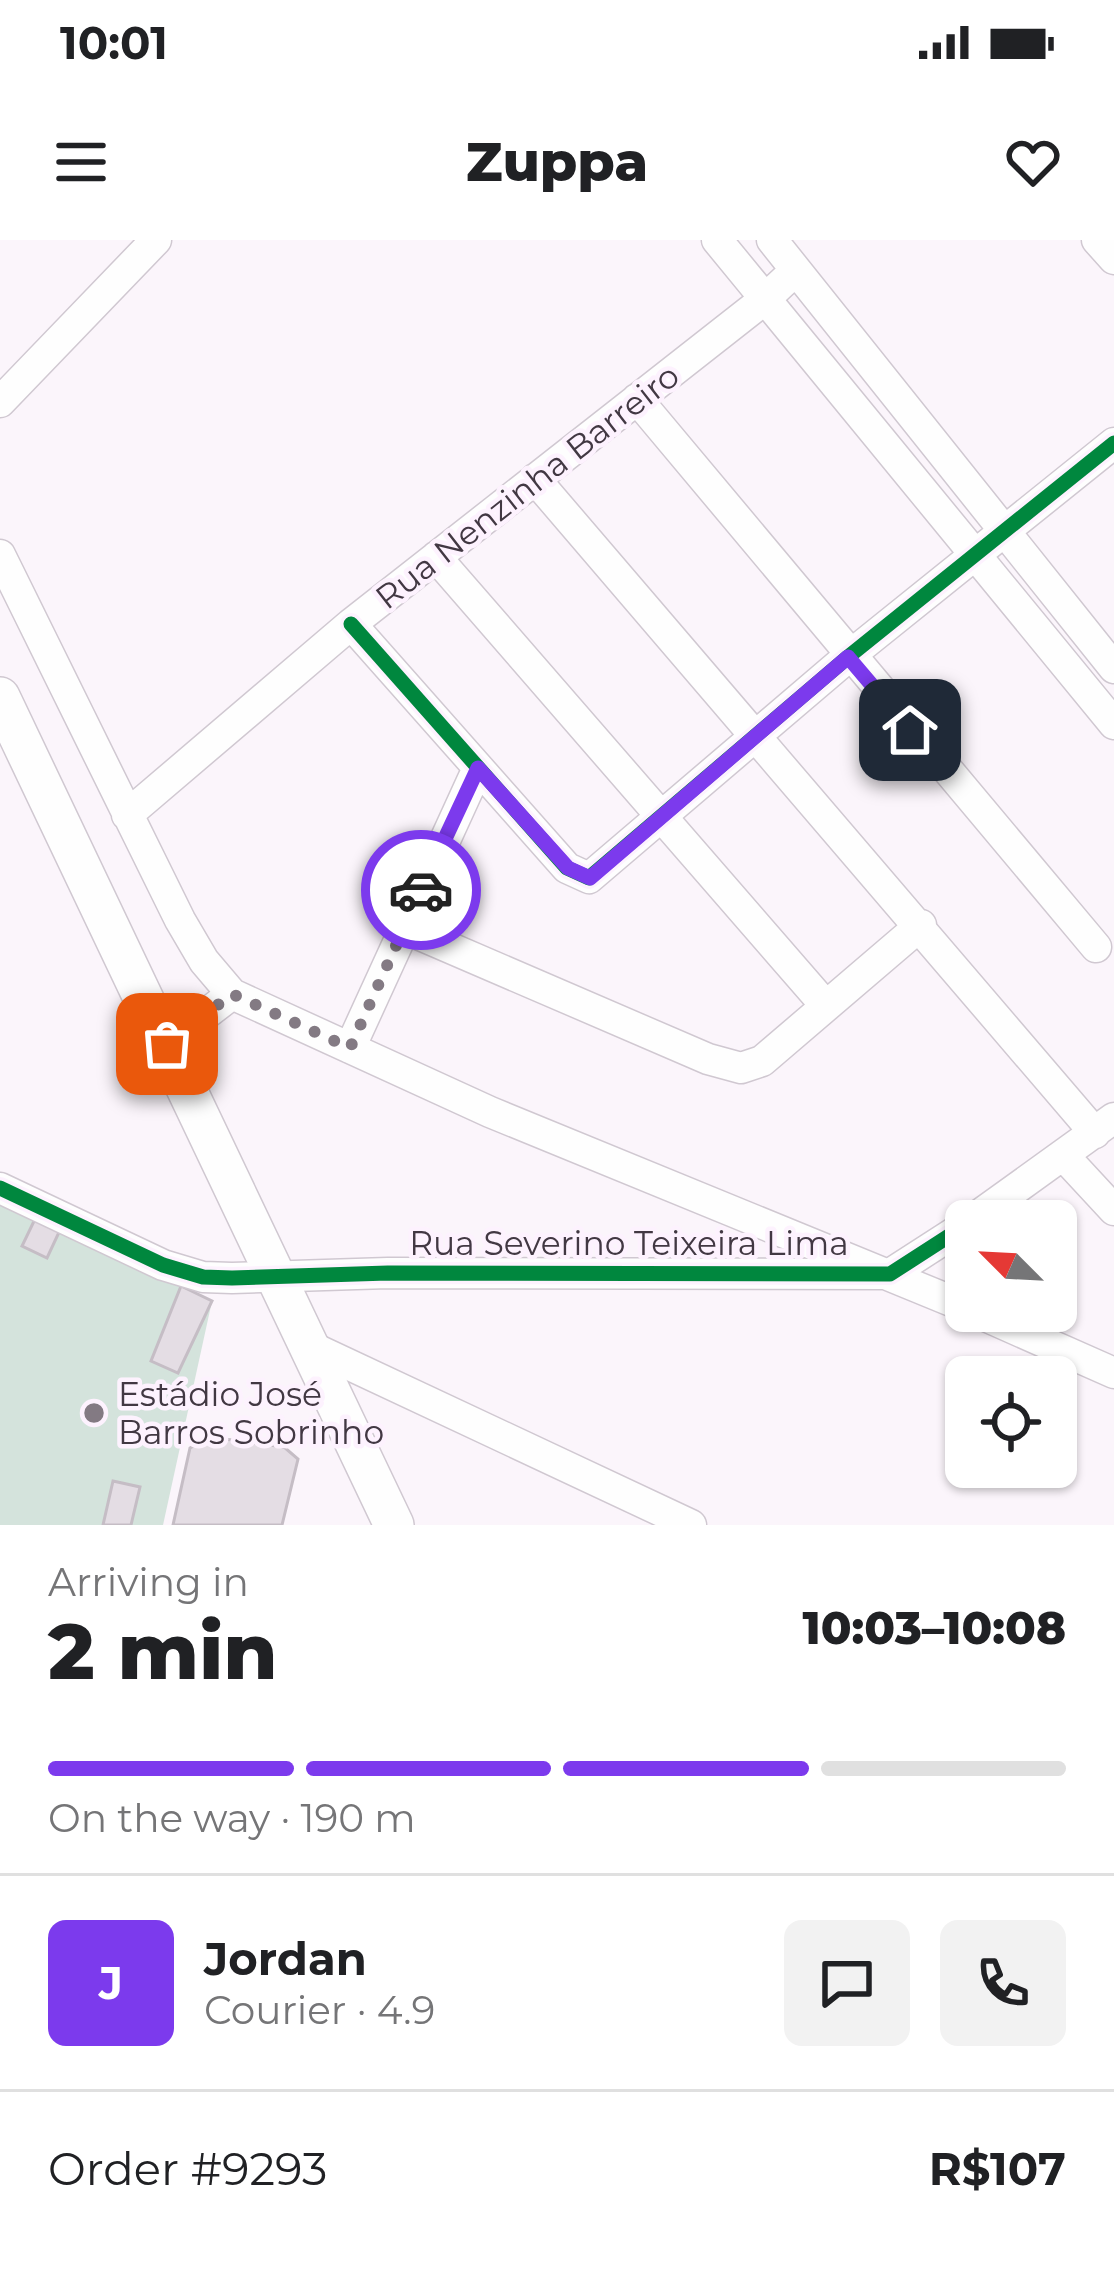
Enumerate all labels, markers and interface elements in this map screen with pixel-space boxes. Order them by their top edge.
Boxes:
text: 10:01 [60,15,168,70]
icon: menu [48,129,114,195]
text: Zuppa [466,129,648,195]
icon: heart [1000,129,1066,195]
street label: Rua Nenzinha Barreiro [367,355,687,617]
pin [859,679,961,781]
icon: home [877,697,943,763]
courier [361,830,481,950]
icon: car [388,857,454,923]
pin [116,993,218,1095]
icon: bag [134,1011,200,1077]
north arrow [945,1200,1077,1332]
map controls [945,1200,1077,1488]
street label: Rua Severino Teixeira Lima [409,1223,849,1263]
button: locate [945,1356,1077,1488]
place label: Estádio José Barros Sobrinho [118,1374,384,1452]
marker: Estádio José Barros Sobrinho [81,1400,107,1426]
text: Arriving in [48,1558,249,1606]
text: 10:03–10:08 [803,1600,1066,1655]
text: 2 min [48,1603,278,1699]
text: On the way · 190 m [48,1794,416,1842]
button: chat [784,1920,910,2046]
button: phone [940,1920,1066,2046]
text: Jordan [204,1931,367,1986]
text: J [99,1955,123,2010]
text: Courier · 4.9 [204,1986,435,2034]
text: Order #9293 [48,2141,327,2196]
text: R$107 [929,2141,1066,2196]

